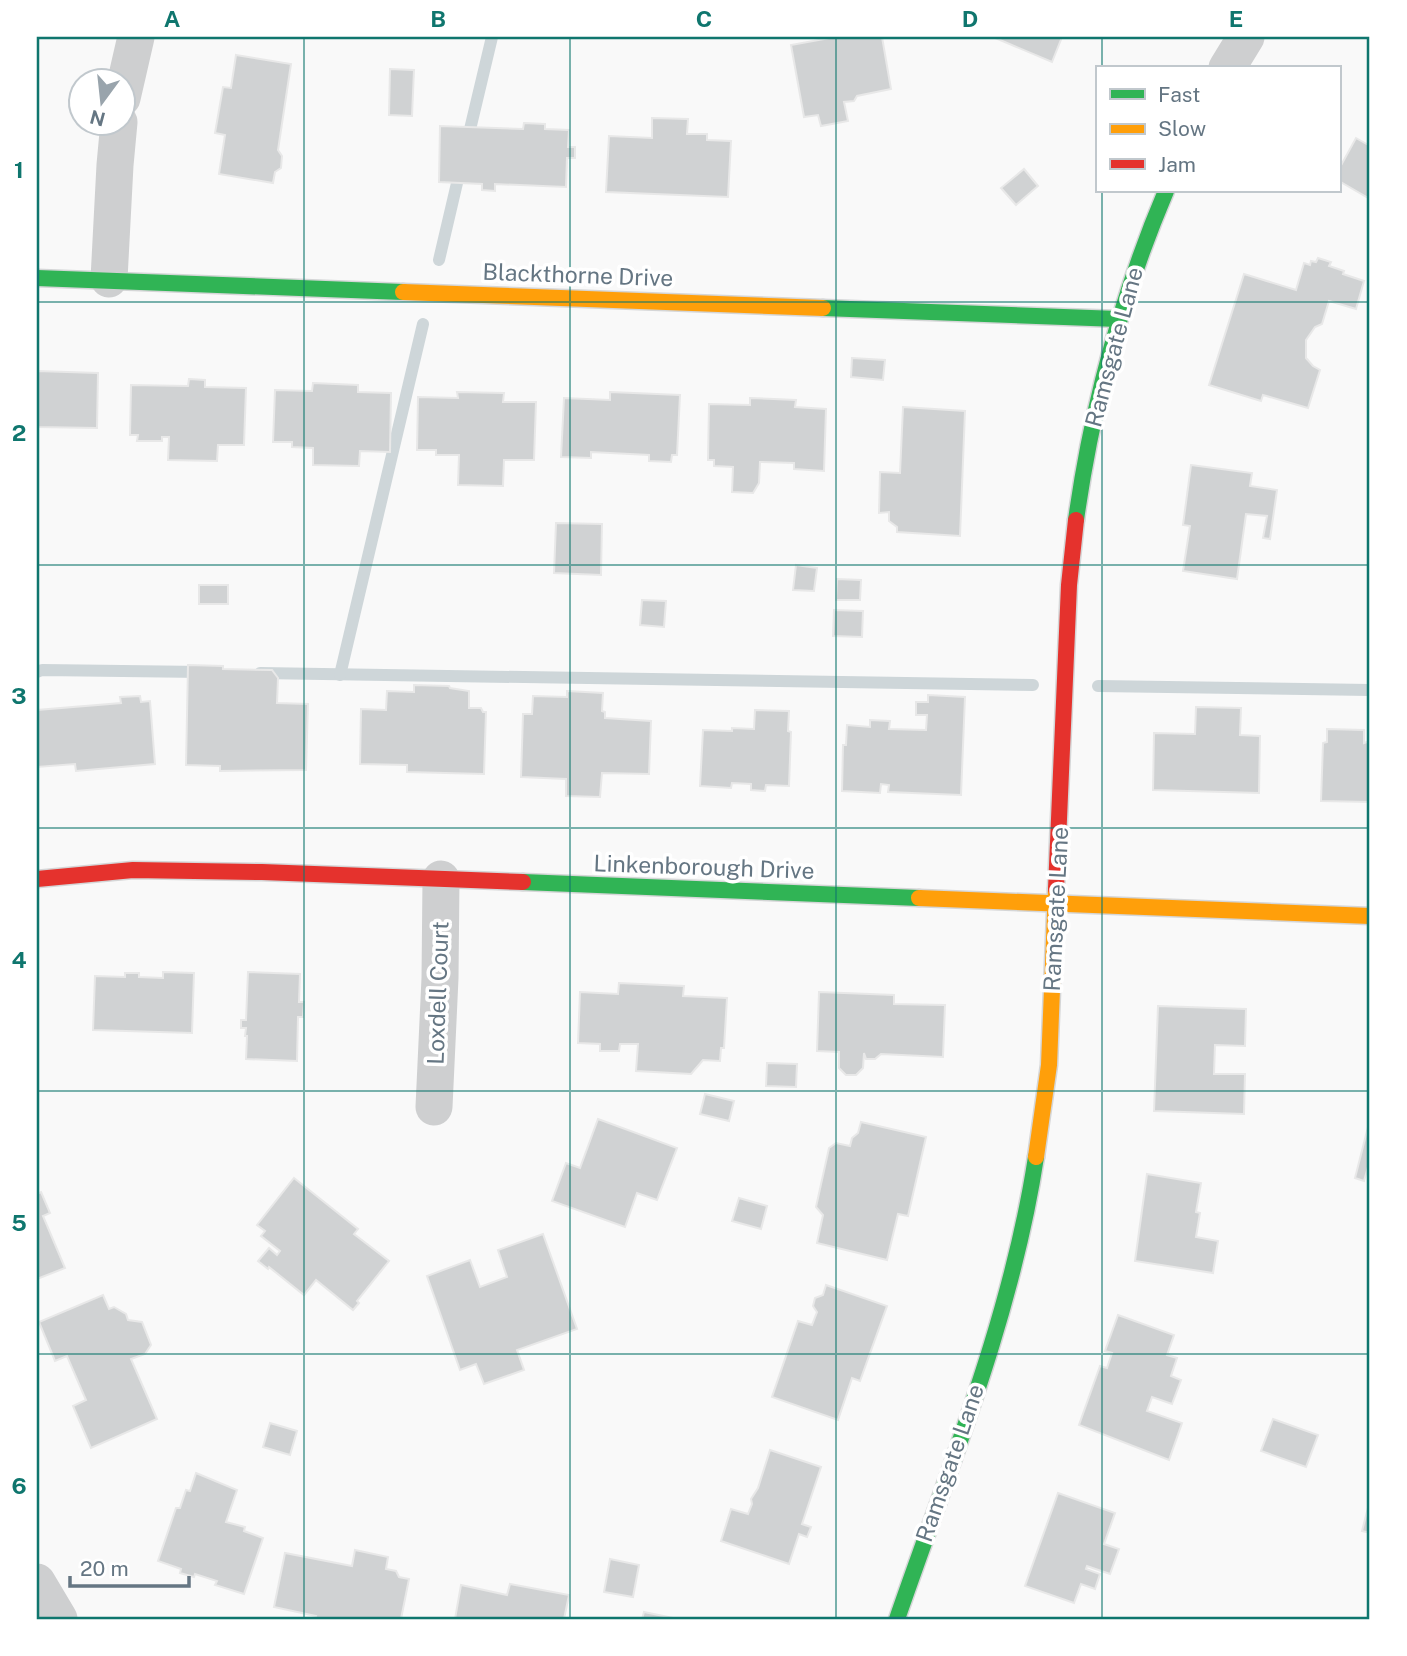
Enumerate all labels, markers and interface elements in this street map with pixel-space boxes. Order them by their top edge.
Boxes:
text: A [164,5,181,32]
text: B [430,5,446,32]
text: C [696,5,712,32]
text: D [962,5,978,32]
text: E [1229,5,1243,32]
north arrow [66,66,136,136]
legend [1096,66,1340,192]
text: Fast [1158,82,1200,107]
text: N [88,106,108,131]
text: Slow [1158,116,1206,141]
text: Jam [1158,152,1196,177]
text: 1 [14,156,24,183]
street label: Blackthorne Drive [482,258,674,291]
street label: Ramsgate Lane [1079,264,1148,430]
text: 2 [12,419,26,446]
text: 3 [11,682,27,709]
street label: Ramsgate Lane [1038,826,1073,992]
street label: Linkenborough Drive [593,849,815,884]
street label: Loxdell Court [422,921,453,1065]
text: 4 [11,946,27,973]
text: 5 [11,1209,27,1236]
street label: Ramsgate Lane [910,1381,989,1545]
text: 6 [11,1472,27,1499]
scale bar [70,1544,189,1588]
text: 20 m [80,1556,129,1581]

